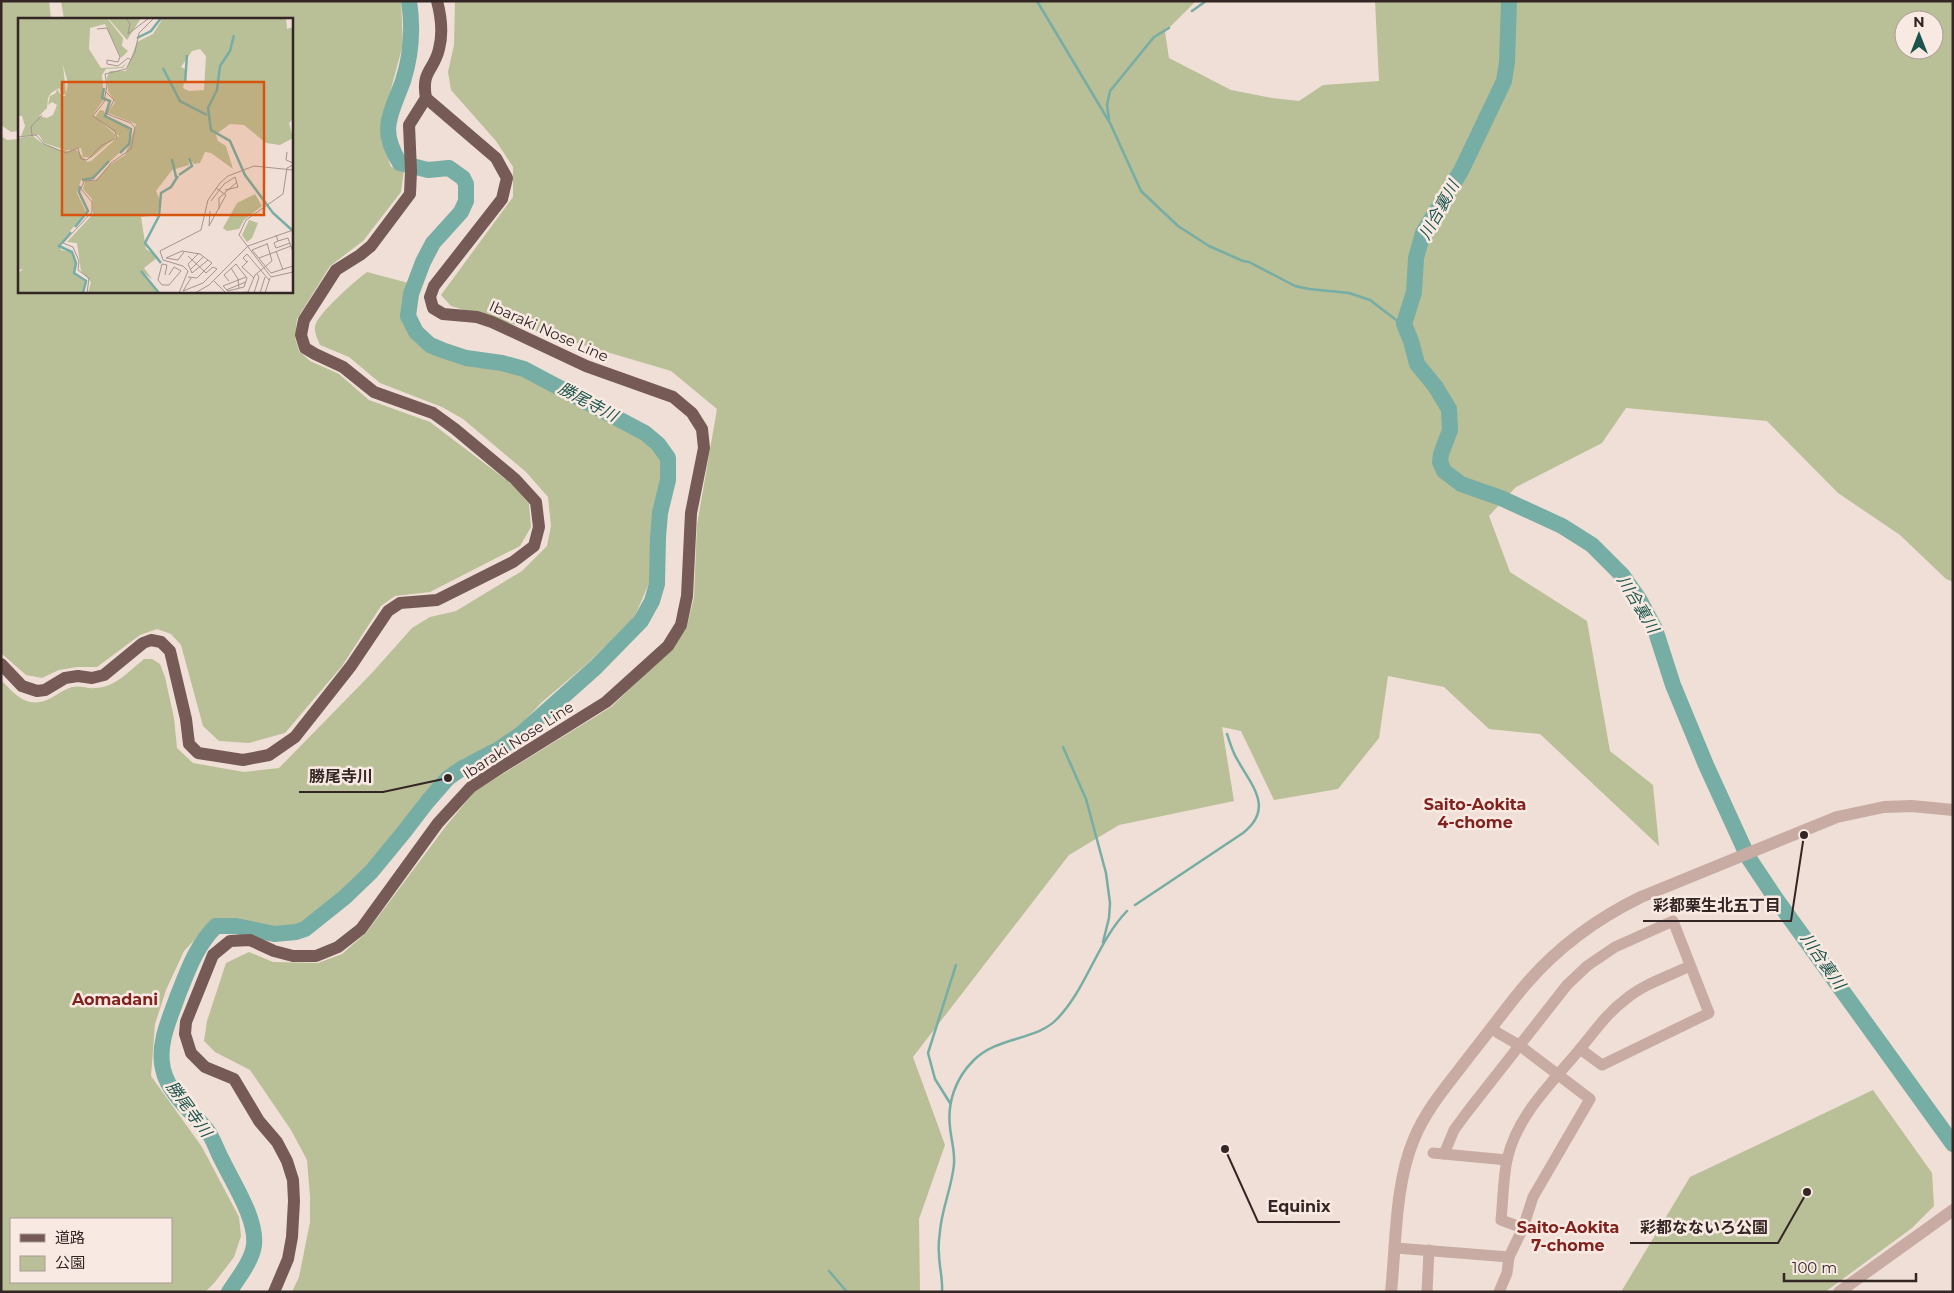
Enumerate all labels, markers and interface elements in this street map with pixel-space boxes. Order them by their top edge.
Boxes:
north arrow [1894,10,1944,60]
text: N [1913,13,1925,31]
inset map [18,18,292,292]
water label: 川合裏川 [1415,176,1464,243]
street label: Ibaraki Nose Line [486,296,612,366]
water label: 勝尾寺川 [555,379,622,426]
water label: 川合裏川 [1613,572,1664,638]
street label: Ibaraki Nose Line [459,697,577,783]
callout: 勝尾寺川 [299,761,383,792]
text: 勝尾寺川 [309,767,373,786]
district label: Saito-Aokita 4-chome [1424,795,1526,832]
callout: 彩都栗生北五丁目 [1643,890,1791,921]
text: 彩都栗生北五丁目 [1653,896,1781,915]
water label: 川合裏川 [1797,929,1850,994]
district label: Aomadani [71,990,158,1009]
water label: 勝尾寺川 [163,1078,217,1142]
callout: Equinix [1258,1191,1340,1222]
text: Equinix [1268,1197,1331,1216]
callout: 彩都なないろ公園 [1630,1212,1778,1243]
legend [10,1218,172,1283]
district label: Saito-Aokita 7-chome [1517,1218,1619,1255]
text: 彩都なないろ公園 [1640,1218,1768,1237]
text: 道路 [55,1228,85,1247]
scale bar [1784,1250,1916,1282]
text: 公園 [55,1253,85,1272]
text: 100 m [1792,1258,1837,1277]

